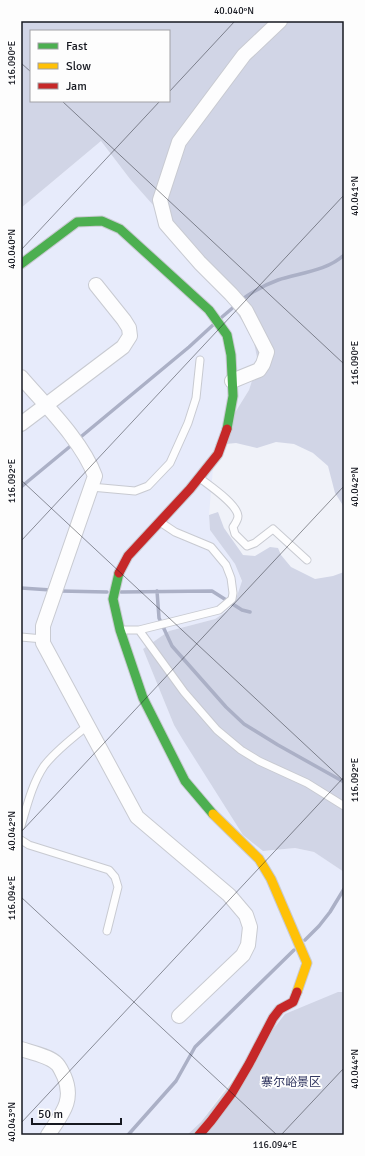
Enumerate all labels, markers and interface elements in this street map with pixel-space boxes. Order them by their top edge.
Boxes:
text: 40.040°N [214,5,254,17]
legend [30,30,170,102]
text: Fast [66,39,87,54]
text: 116.090°E [6,40,18,85]
text: Slow [66,59,91,74]
text: Jam [66,79,87,94]
text: 40.041°N [349,176,361,216]
text: 40.040°N [6,229,18,269]
text: 116.090°E [349,340,361,385]
text: 116.092°E [6,458,18,503]
text: 40.042°N [349,467,361,507]
text: 116.092°E [349,757,361,802]
text: 40.042°N [6,811,18,851]
text: 116.094°E [6,875,18,920]
text: 40.044°N [349,1049,361,1089]
park label: 寨尔峪景区 [261,1075,321,1090]
scale bar [32,1100,121,1126]
text: 40.043°N [6,1102,18,1142]
text: 50 m [38,1107,63,1122]
text: 116.094°E [253,1139,298,1151]

